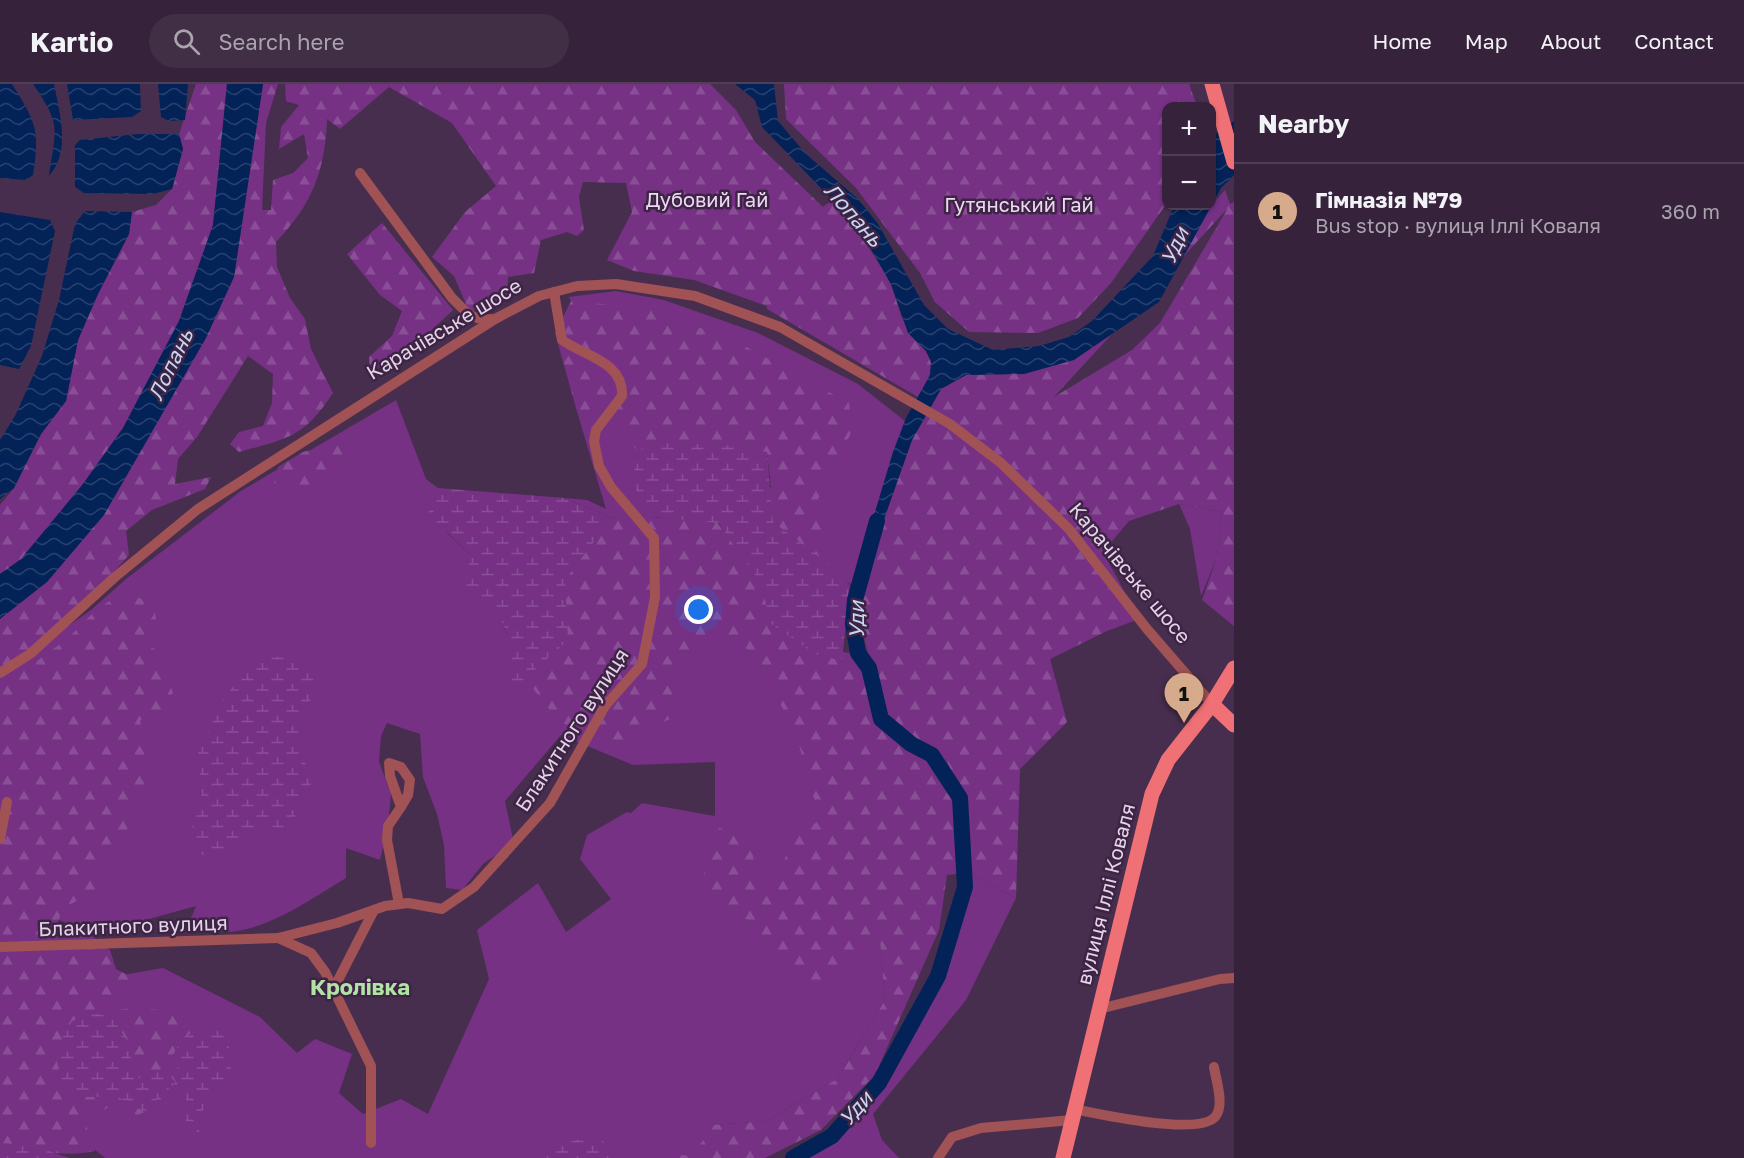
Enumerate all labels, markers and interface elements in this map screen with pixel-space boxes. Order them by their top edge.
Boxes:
search box [149,14,569,68]
text: Kartio [30,25,113,58]
icon: search [170,25,203,58]
text: Search here [218,28,344,55]
text: Home [1372,28,1432,54]
text: Map [1465,28,1508,54]
text: About [1541,28,1601,54]
text: Contact [1634,28,1714,54]
map controls [1162,102,1216,210]
button: + [1162,102,1216,156]
text: Nearby [1258,108,1349,139]
button: − [1162,156,1216,210]
water label: Лопань [819,177,889,252]
text: Гімназія №79 [1315,186,1462,213]
park label: Дубовий Гай [646,187,768,211]
park label: Гутянський Гай [944,192,1094,216]
text: 1 [1272,199,1283,223]
text: 360 m [1661,199,1720,223]
text: Bus stop · вулиця Іллі Коваля [1315,213,1601,237]
water label: Уди [1154,222,1194,268]
street label: Карачівське шосе [362,272,525,384]
water label: Лопань [142,324,199,404]
street label: Карачівське шосе [1065,497,1197,648]
your location [684,595,713,624]
water label: Уди [843,600,869,639]
street label: Блакитного вулиця [510,643,633,815]
pin: 1 [1164,674,1204,723]
street label: вулиця Іллі Коваля [1071,801,1139,987]
street label: Блакитного вулиця [38,910,228,940]
district label: Кролівка [310,973,410,1000]
water label: Уди [833,1085,878,1131]

